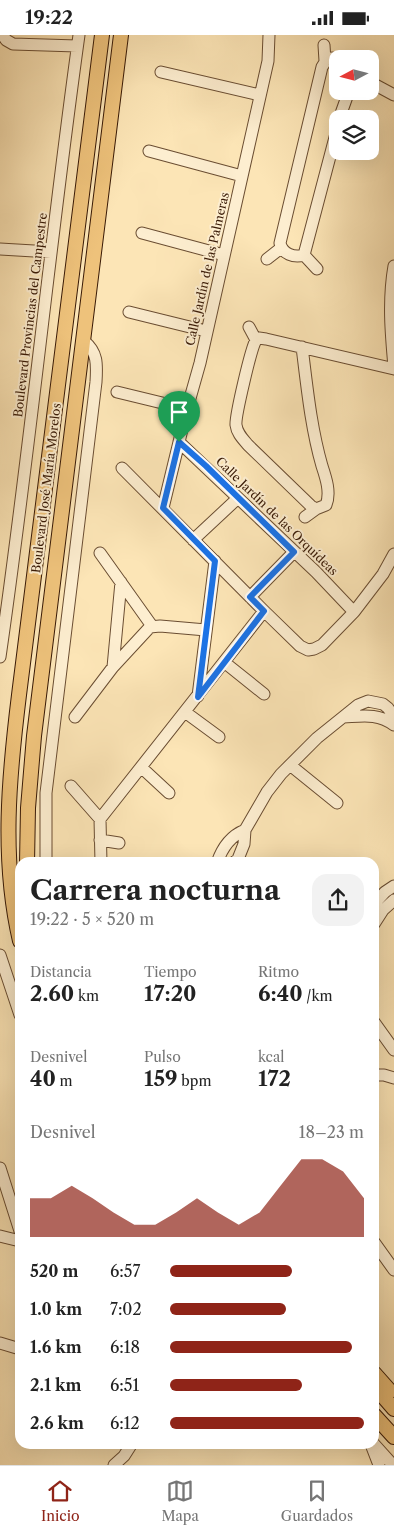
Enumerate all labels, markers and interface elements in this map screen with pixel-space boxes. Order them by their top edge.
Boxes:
text: 19:22 [25,6,73,29]
north arrow [329,50,379,100]
map controls [329,50,379,160]
button: layers [329,110,379,160]
street label: Calle Jardín de las Palmeras [182,191,232,347]
street label: Boulevard Provincias del Campestre [10,212,50,418]
pin [158,391,200,442]
icon: arrive [165,398,193,426]
street label: Boulevard José María Morelos [28,402,64,574]
street label: Calle Jardín de las Orquídeas [213,454,341,578]
text: Carrera nocturna [30,873,280,907]
button: share [312,874,364,926]
text: 19:22 · 5 × 520 m [30,909,154,929]
text: Distancia [30,963,92,981]
text: Tiempo [144,963,197,981]
text: Ritmo [258,963,299,981]
text: 2.60 [30,981,74,1006]
text: 17:20 [144,981,196,1006]
text: 6:40 [258,981,303,1006]
text: km [74,987,99,1005]
text: /km [303,987,333,1005]
text: Desnivel [30,1048,87,1066]
text: Pulso [144,1048,181,1066]
text: kcal [258,1048,284,1066]
text: 40 [30,1066,56,1091]
text: 159 [144,1066,178,1091]
text: 172 [258,1066,291,1091]
text: m [56,1072,73,1090]
text: bpm [178,1072,211,1090]
text: Desnivel [30,1122,96,1142]
text: 18–23 m [299,1122,364,1142]
text: 520 m [30,1261,78,1281]
text: 6:57 [110,1261,140,1281]
text: 1.0 km [30,1299,82,1319]
text: 7:02 [110,1299,142,1319]
text: 1.6 km [30,1337,82,1357]
text: 6:18 [110,1337,140,1357]
text: 2.1 km [30,1375,82,1395]
text: 6:51 [110,1375,139,1395]
text: 2.6 km [30,1413,84,1433]
text: 6:12 [110,1413,140,1433]
tab: Inicio [41,1477,79,1525]
tab: Mapa [161,1477,199,1525]
tab: Guardados [281,1477,353,1525]

